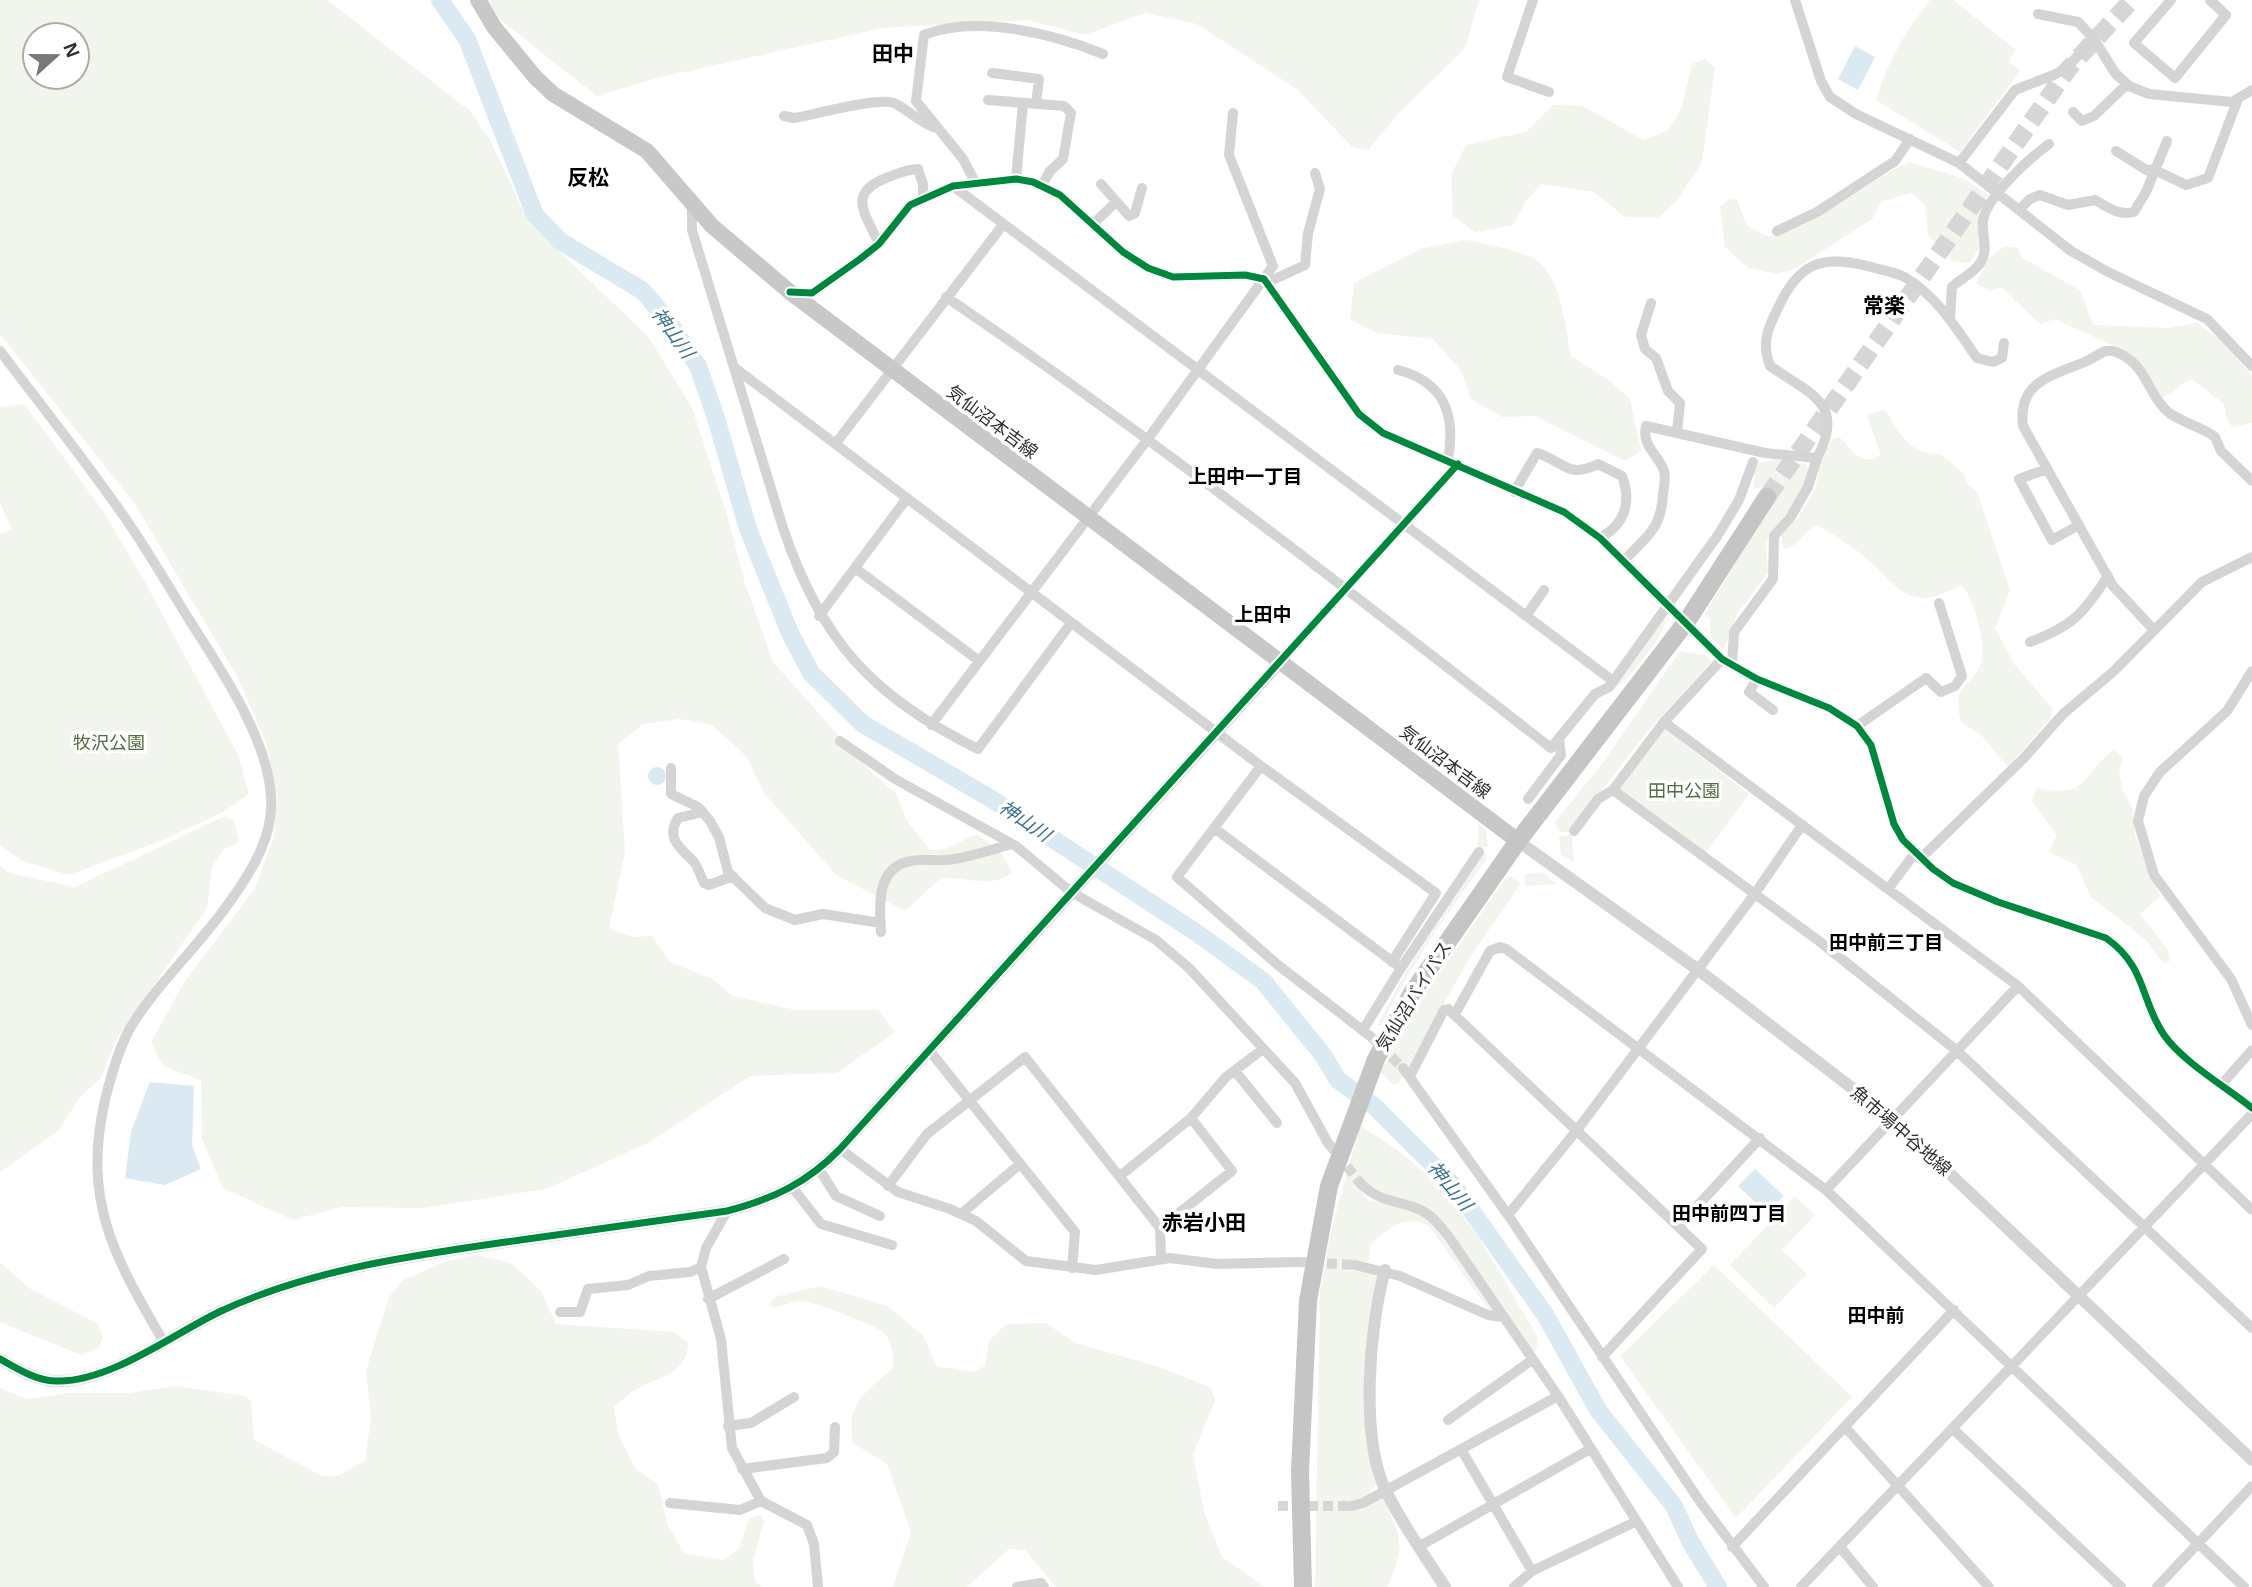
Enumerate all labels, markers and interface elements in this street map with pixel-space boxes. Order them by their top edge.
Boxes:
north arrow [21,21,91,91]
text: N [59,40,84,60]
district label: 田中 [872,42,914,65]
district label: 反松 [567,166,609,189]
district label: 常楽 [1863,294,1905,317]
water label: 神山川 [648,304,699,364]
street label: 気仙沼本吉線 [943,382,1041,462]
district label: 上田中一丁目 [1188,466,1302,487]
district label: 上田中 [1234,604,1292,625]
street label: 気仙沼本吉線 [1396,722,1494,802]
park label: 牧沢公園 [73,733,145,753]
park label: 田中公園 [1648,781,1720,801]
water label: 神山川 [995,796,1056,847]
district label: 田中前三丁目 [1829,932,1943,953]
street label: 気仙沼バイパス [1372,937,1456,1055]
street label: 魚市場中谷地線 [1847,1082,1955,1180]
water label: 神山川 [1424,1157,1478,1216]
district label: 田中前四丁目 [1672,1203,1786,1224]
district label: 赤岩小田 [1162,1211,1246,1234]
district label: 田中前 [1847,1305,1905,1326]

